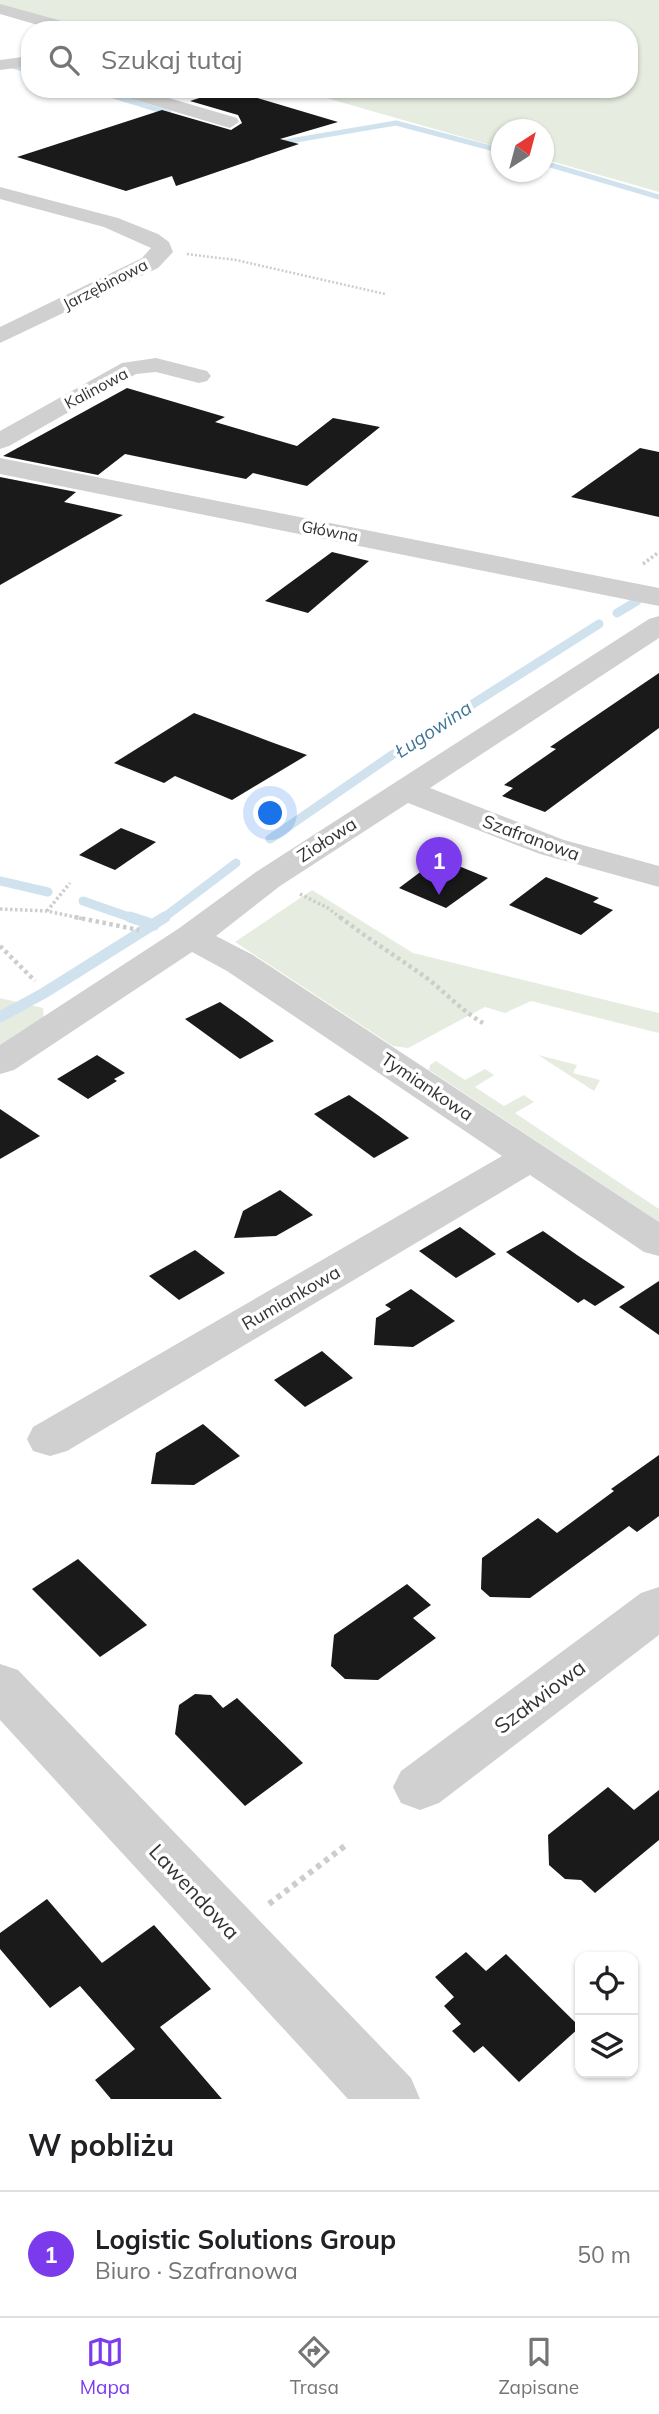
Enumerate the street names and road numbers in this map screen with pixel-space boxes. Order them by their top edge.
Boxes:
street label: Jarzębinowa [59,254,151,314]
street label: Kalinowa [61,363,131,413]
street label: Główna [300,516,360,546]
street label: Szafranowa [480,809,583,866]
street label: Ziołowa [293,812,361,867]
street label: Tymiankowa [377,1047,478,1126]
street label: Rumiankowa [237,1260,344,1335]
street label: Szałwiowa [489,1654,590,1739]
street label: Lawendowa [144,1838,245,1944]

